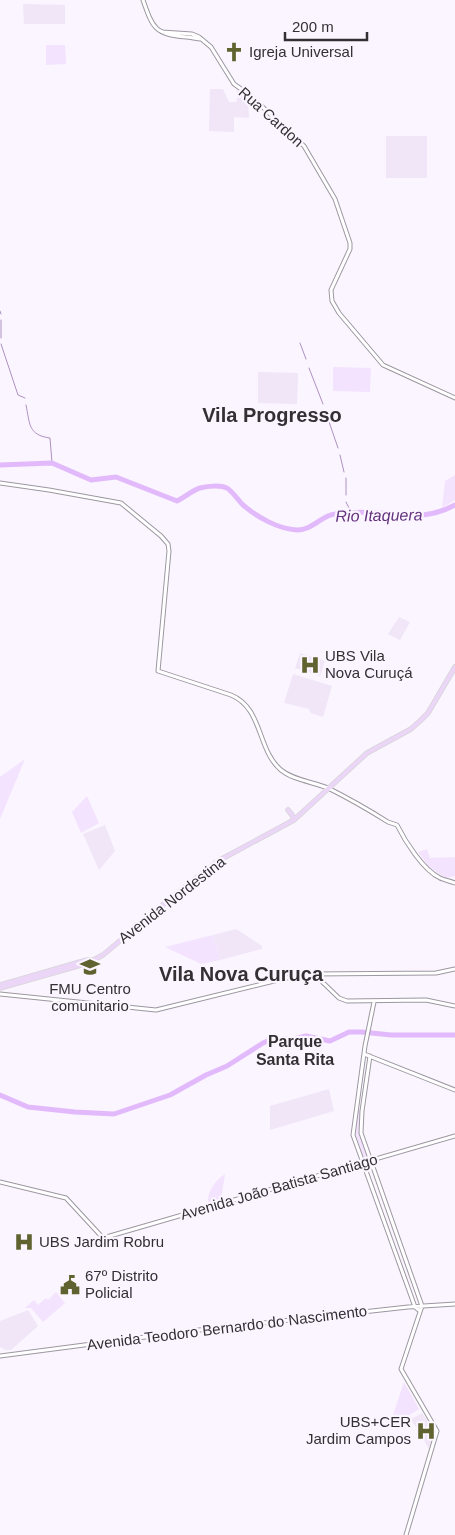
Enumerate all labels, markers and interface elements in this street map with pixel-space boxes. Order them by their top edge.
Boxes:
scale bar [285,10,368,42]
text: 200 m [292,18,334,35]
church icon: Igreja Universal [223,41,245,63]
place label: Igreja Universal [249,43,353,60]
street label: Rua Cardon [236,83,307,150]
district label: Vila Progresso [202,404,342,426]
water label: Rio Itaquera [335,506,423,525]
place label: UBS Vila Nova Curuçá [325,647,413,681]
hospital icon: UBS Vila Nova Curuçá [299,654,321,676]
street label: Avenida Nordestina [115,852,229,947]
school or university icon: FMU Centro comunitario [79,956,101,978]
district label: Vila Nova Curuça [159,963,324,985]
place label: FMU Centro comunitario [49,980,131,1014]
district label: Parque Santa Rita [256,1033,334,1068]
street label: Avenida João Batista Santiago [178,1150,379,1223]
hospital icon: UBS Jardim Robru [13,1231,35,1253]
place label: UBS Jardim Robru [39,1233,164,1250]
place label: 67º Distrito Policial [85,1267,158,1301]
public building icon: 67º Distrito Policial [59,1274,81,1296]
street label: Avenida Teodoro Bernardo do Nascimento [86,1302,368,1353]
place label: UBS+CER Jardim Campos [306,1413,411,1447]
hospital icon: UBS+CER Jardim Campos [415,1420,437,1442]

